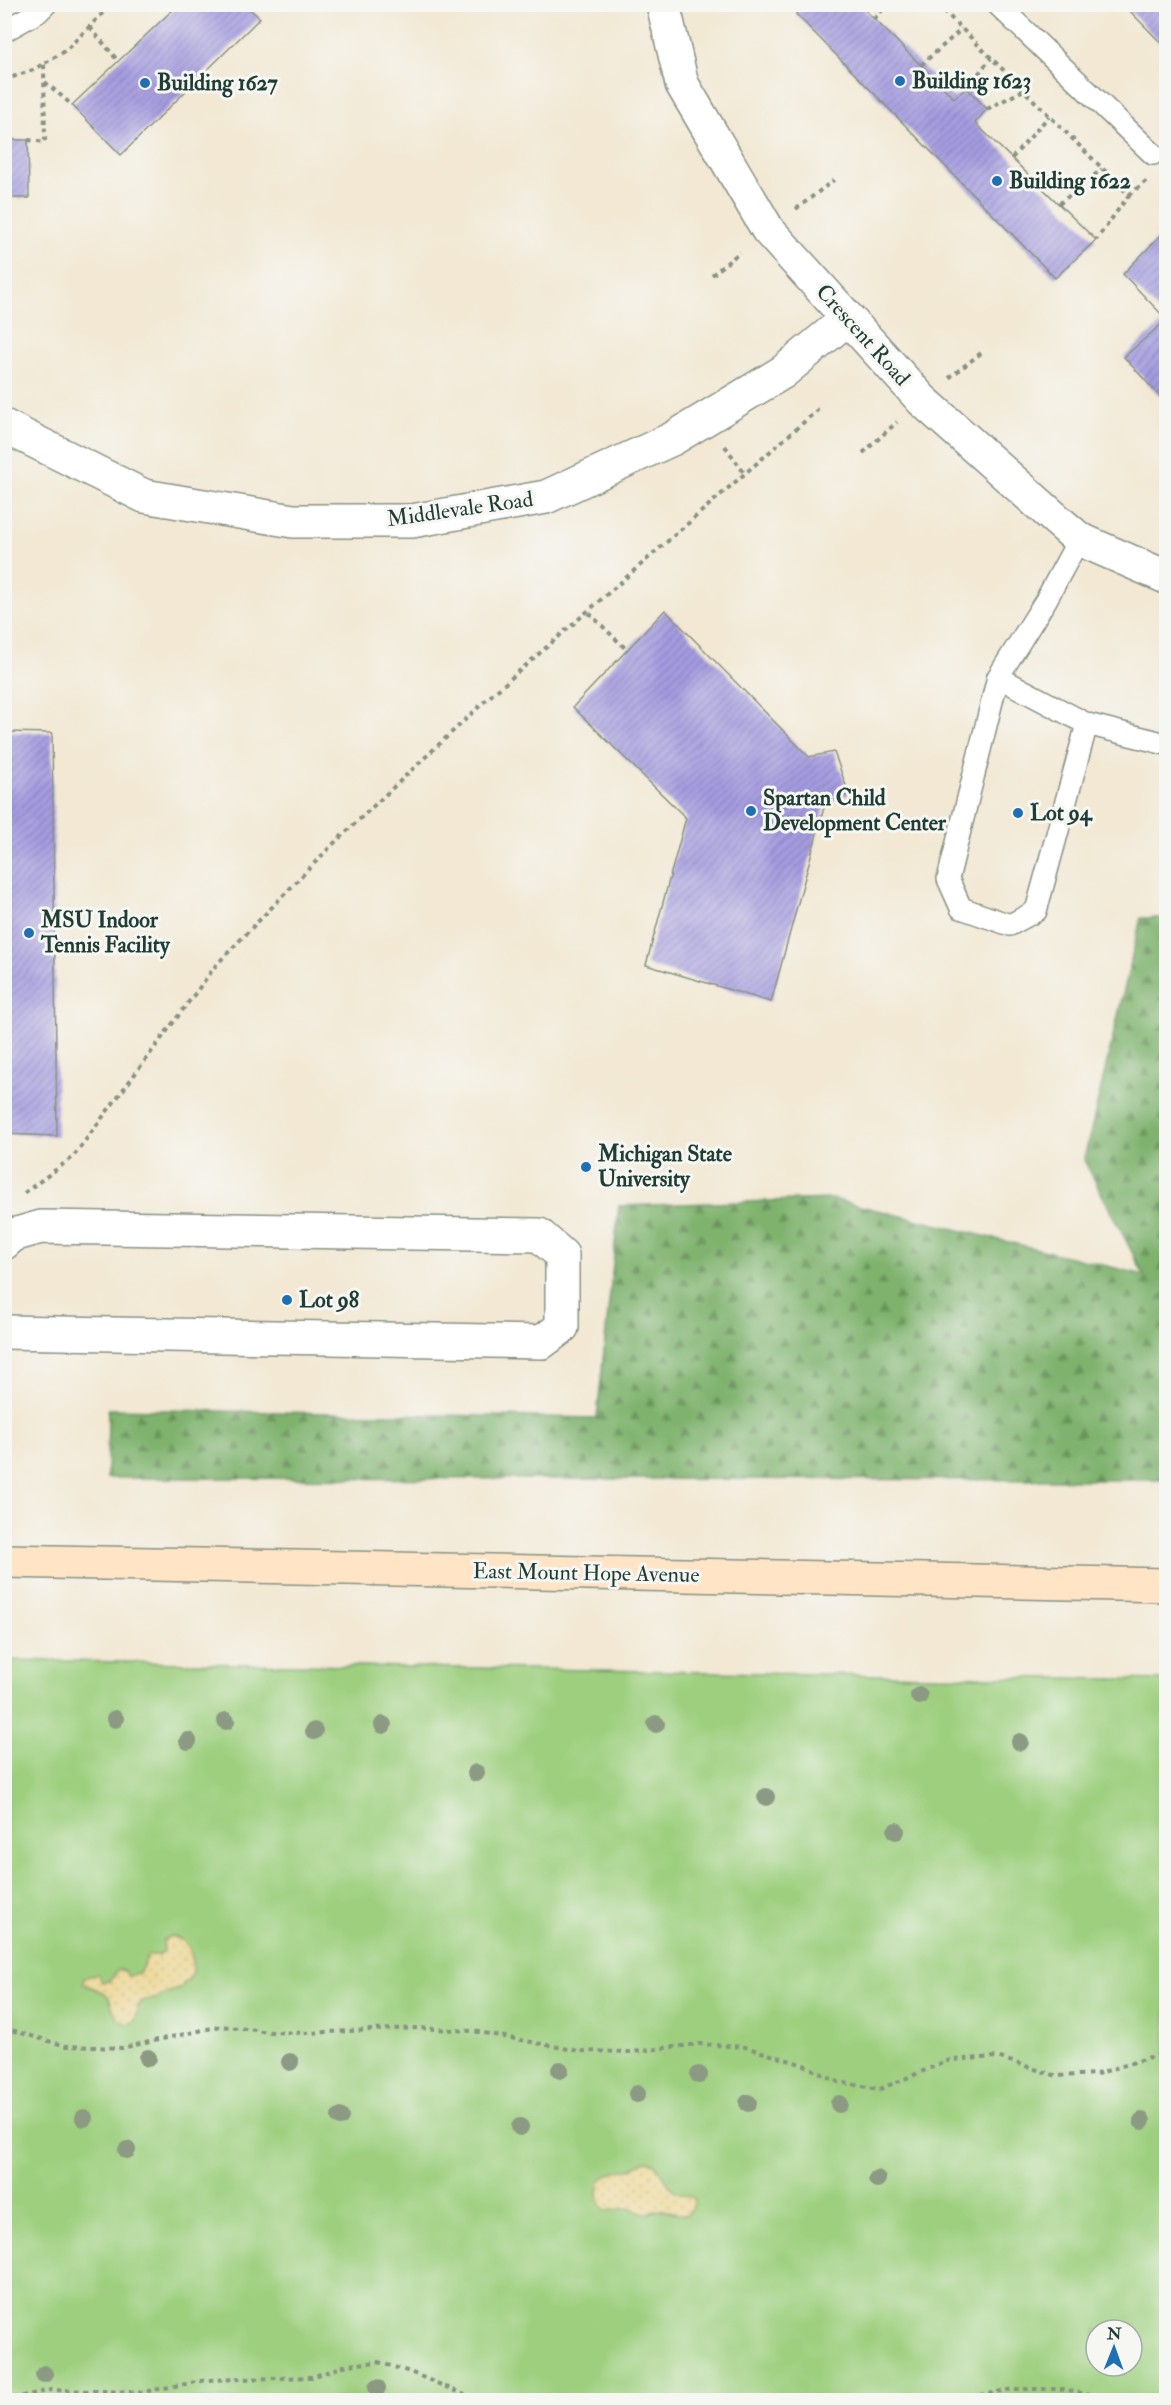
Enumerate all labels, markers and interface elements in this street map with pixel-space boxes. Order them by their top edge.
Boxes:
place label: Building 1623 [912,67,1031,96]
place label: Building 1627 [157,69,279,98]
marker: Building 1623 [893,74,907,88]
marker: Building 1627 [138,76,152,90]
place label: Building 1622 [1009,167,1131,196]
marker: Building 1622 [990,174,1004,188]
street label: Crescent Road [810,278,916,392]
street label: Middlevale Road [385,485,535,533]
place label: Spartan Child Development Center [763,784,947,838]
place label: Lot 94 [1030,799,1094,827]
marker: Spartan Child Development Center [744,804,758,818]
marker: Lot 94 [1011,806,1025,820]
place label: MSU Indoor Tennis Facility [40,906,171,960]
marker: MSU Indoor Tennis Facility [22,926,36,940]
place label: Michigan State University [597,1140,733,1194]
marker: Michigan State University [579,1160,593,1174]
place label: Lot 98 [299,1286,360,1314]
marker: Lot 98 [280,1293,294,1307]
street label: East Mount Hope Avenue [472,1557,700,1590]
north arrow [1084,2318,1144,2378]
text: N [1106,2324,1122,2344]

